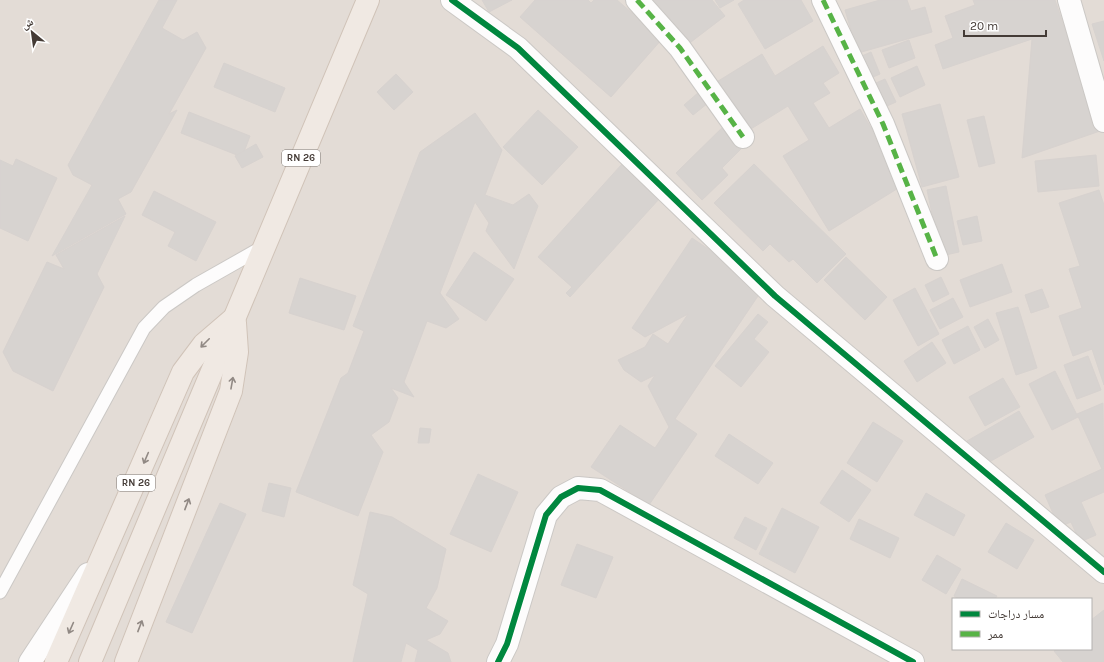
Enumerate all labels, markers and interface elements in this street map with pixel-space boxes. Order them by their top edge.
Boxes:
north arrow [12,12,52,52]
scale bar [964,12,1046,38]
text: ش [19,15,36,33]
text: 20 m [970,19,998,33]
road number: RN 26 [282,150,320,166]
one-way arrow [201,338,210,348]
one-way arrow [228,377,236,390]
one-way arrow [142,451,150,463]
road number: RN 26 [117,475,155,491]
one-way arrow [183,499,191,511]
legend [952,598,1092,650]
text: مسار دراجات [988,607,1044,621]
one-way arrow [137,620,144,632]
one-way arrow [67,622,74,634]
text: ممر [987,627,1003,641]

